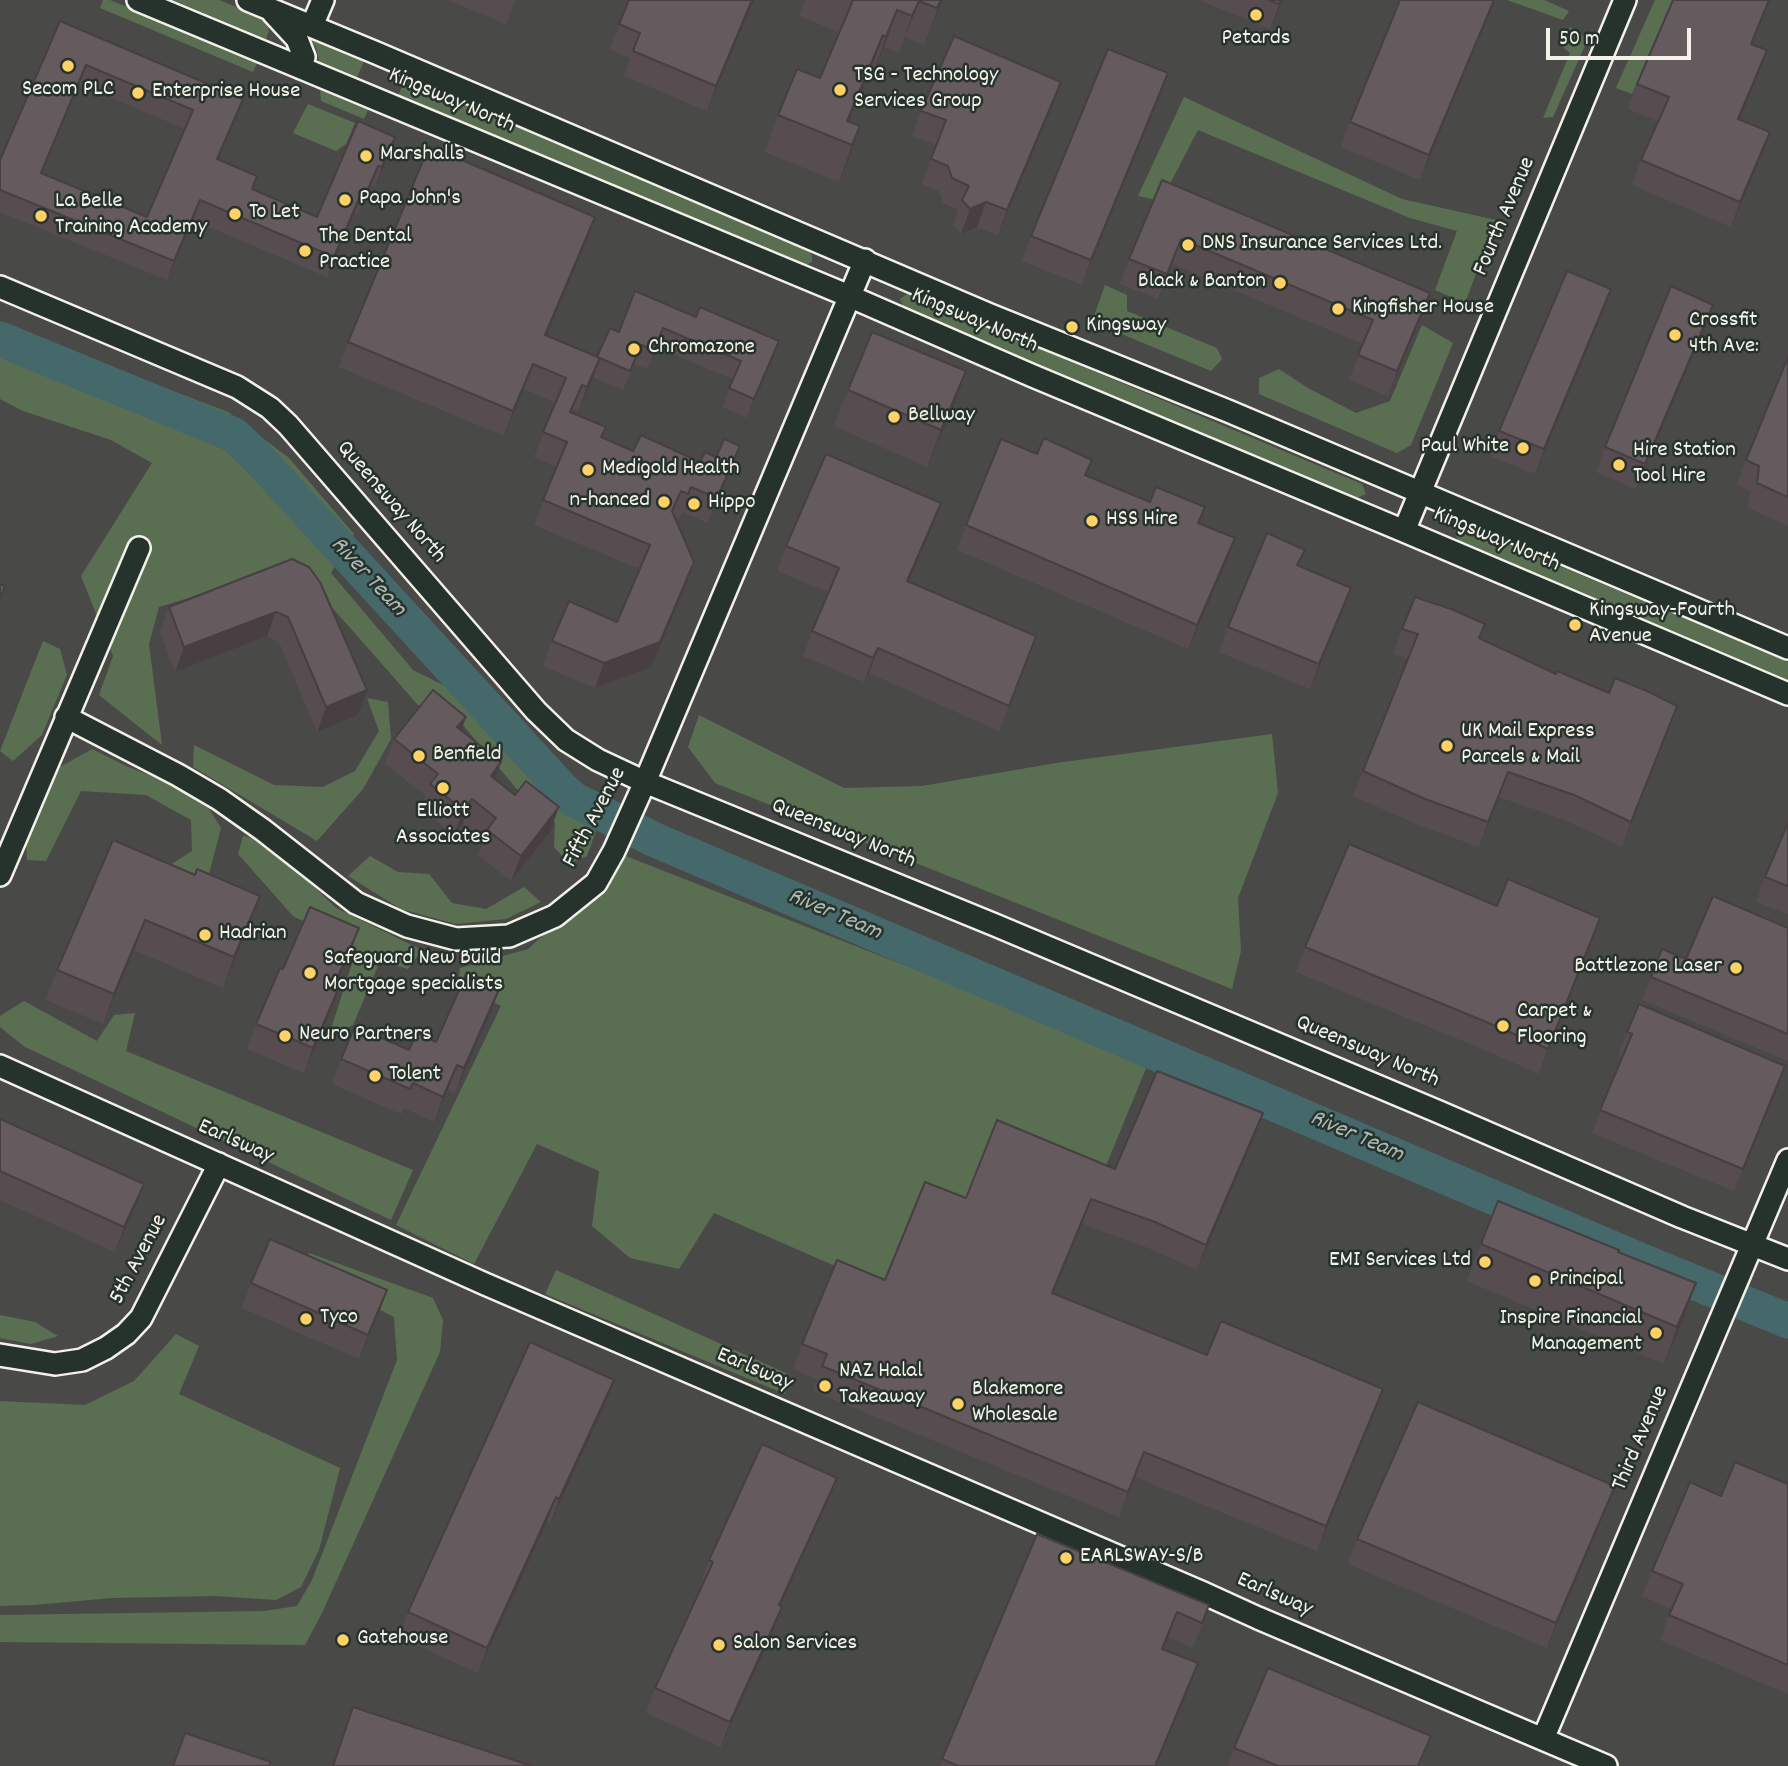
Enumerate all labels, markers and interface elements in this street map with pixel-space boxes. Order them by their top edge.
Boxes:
marker: Petards [1248,7,1264,23]
scale bar [1550,14,1695,58]
text: 50 m [1559,25,1599,55]
place label: Petards [1222,26,1290,54]
marker: Secom PLC [60,58,76,74]
street label: Kingsway North [384,63,518,141]
place label: TSG - Technology Services Group [854,63,998,117]
place label: Secom PLC [22,77,114,105]
place label: Enterprise House [152,79,300,107]
marker: TSG - Technology Services Group [832,82,848,98]
marker: Enterprise House [130,85,146,101]
place label: Marshalls [380,142,464,170]
marker: Marshalls [358,148,374,164]
street label: Fourth Avenue [1469,154,1543,280]
place label: Papa John's [359,186,461,214]
place label: La Belle Training Academy [55,189,207,243]
marker: Papa John's [337,192,353,208]
place label: To Let [249,200,300,228]
marker: To Let [227,206,243,222]
marker: La Belle Training Academy [33,208,49,224]
place label: The Dental Practice [319,224,411,278]
place label: DNS Insurance Services Ltd. [1202,231,1442,259]
marker: DNS Insurance Services Ltd. [1180,237,1196,253]
marker: The Dental Practice [297,243,313,259]
place label: Black & Banton [1138,269,1266,297]
marker: Black & Banton [1272,275,1288,291]
street label: Kingsway North [907,283,1041,361]
place label: Kingfisher House [1352,295,1494,323]
marker: Kingfisher House [1330,301,1346,317]
place label: Crossfit 4th Ave: [1689,308,1759,362]
place label: Kingsway [1086,313,1166,341]
marker: Kingsway [1064,319,1080,335]
marker: Crossfit 4th Ave: [1667,327,1683,343]
place label: Chromazone [648,335,755,363]
marker: Chromazone [626,341,642,357]
place label: Bellway [908,403,975,431]
marker: Bellway [886,409,902,425]
place label: Paul White [1421,434,1509,462]
street label: Queensway North [329,436,451,570]
place label: Hire Station Tool Hire [1633,438,1736,492]
marker: Paul White [1515,440,1531,456]
place label: Medigold Health [602,456,740,484]
marker: Hire Station Tool Hire [1611,457,1627,473]
marker: Medigold Health [580,462,596,478]
place label: n-hanced [569,488,650,516]
place label: Hippo [708,490,755,518]
marker: n-hanced [656,494,672,510]
marker: Hippo [686,496,702,512]
street label: Kingsway North [1429,502,1563,580]
place label: HSS Hire [1106,507,1178,535]
marker: HSS Hire [1084,513,1100,529]
water label: River Team [323,532,411,624]
place label: Kingsway-Fourth Avenue [1589,598,1735,652]
marker: Kingsway-Fourth Avenue [1567,617,1583,633]
place label: UK Mail Express Parcels & Mail [1461,719,1595,773]
marker: UK Mail Express Parcels & Mail [1439,738,1455,754]
place label: Benfield [433,742,502,770]
marker: Benfield [411,748,427,764]
street label: Fifth Avenue [558,763,634,873]
marker: Elliott Associates [435,780,451,796]
street label: Queensway North [767,794,919,876]
place label: Elliott Associates [396,799,490,853]
water label: River Team [783,883,885,949]
place label: Hadrian [219,921,287,949]
marker: Hadrian [197,927,213,943]
place label: Safeguard New Build Mortgage specialists [324,946,503,1000]
place label: Battlezone Laser [1574,954,1722,982]
marker: Battlezone Laser [1728,960,1744,976]
marker: Safeguard New Build Mortgage specialists [302,965,318,981]
place label: Carpet & Flooring [1517,999,1592,1053]
street label: Queensway North [1291,1010,1443,1096]
marker: Carpet & Flooring [1495,1018,1511,1034]
place label: Neuro Partners [299,1022,432,1050]
marker: Neuro Partners [277,1028,293,1044]
place label: Tolent [389,1062,441,1090]
marker: Tolent [367,1068,383,1084]
water label: River Team [1305,1105,1407,1171]
street label: Earlsway [193,1114,277,1172]
street label: 5th Avenue [105,1210,175,1310]
place label: EMI Services Ltd [1329,1248,1471,1276]
marker: EMI Services Ltd [1477,1254,1493,1270]
place label: Principal [1549,1267,1623,1295]
marker: Principal [1527,1273,1543,1289]
place label: Tyco [320,1305,358,1333]
place label: Inspire Financial Management [1500,1306,1642,1360]
marker: Tyco [298,1311,314,1327]
marker: Inspire Financial Management [1648,1325,1664,1341]
street label: Earlsway [712,1343,796,1399]
place label: NAZ Halal Takeaway [839,1359,924,1413]
place label: Blakemore Wholesale [972,1377,1063,1431]
marker: NAZ Halal Takeaway [817,1378,833,1394]
street label: Third Avenue [1608,1382,1676,1496]
marker: Blakemore Wholesale [950,1396,966,1412]
place label: EARLSWAY-S/B [1080,1544,1203,1572]
marker: EARLSWAY-S/B [1058,1550,1074,1566]
street label: Earlsway [1232,1567,1316,1625]
place label: Gatehouse [357,1626,448,1654]
place label: Salon Services [733,1631,857,1659]
marker: Gatehouse [335,1632,351,1648]
marker: Salon Services [711,1637,727,1653]

